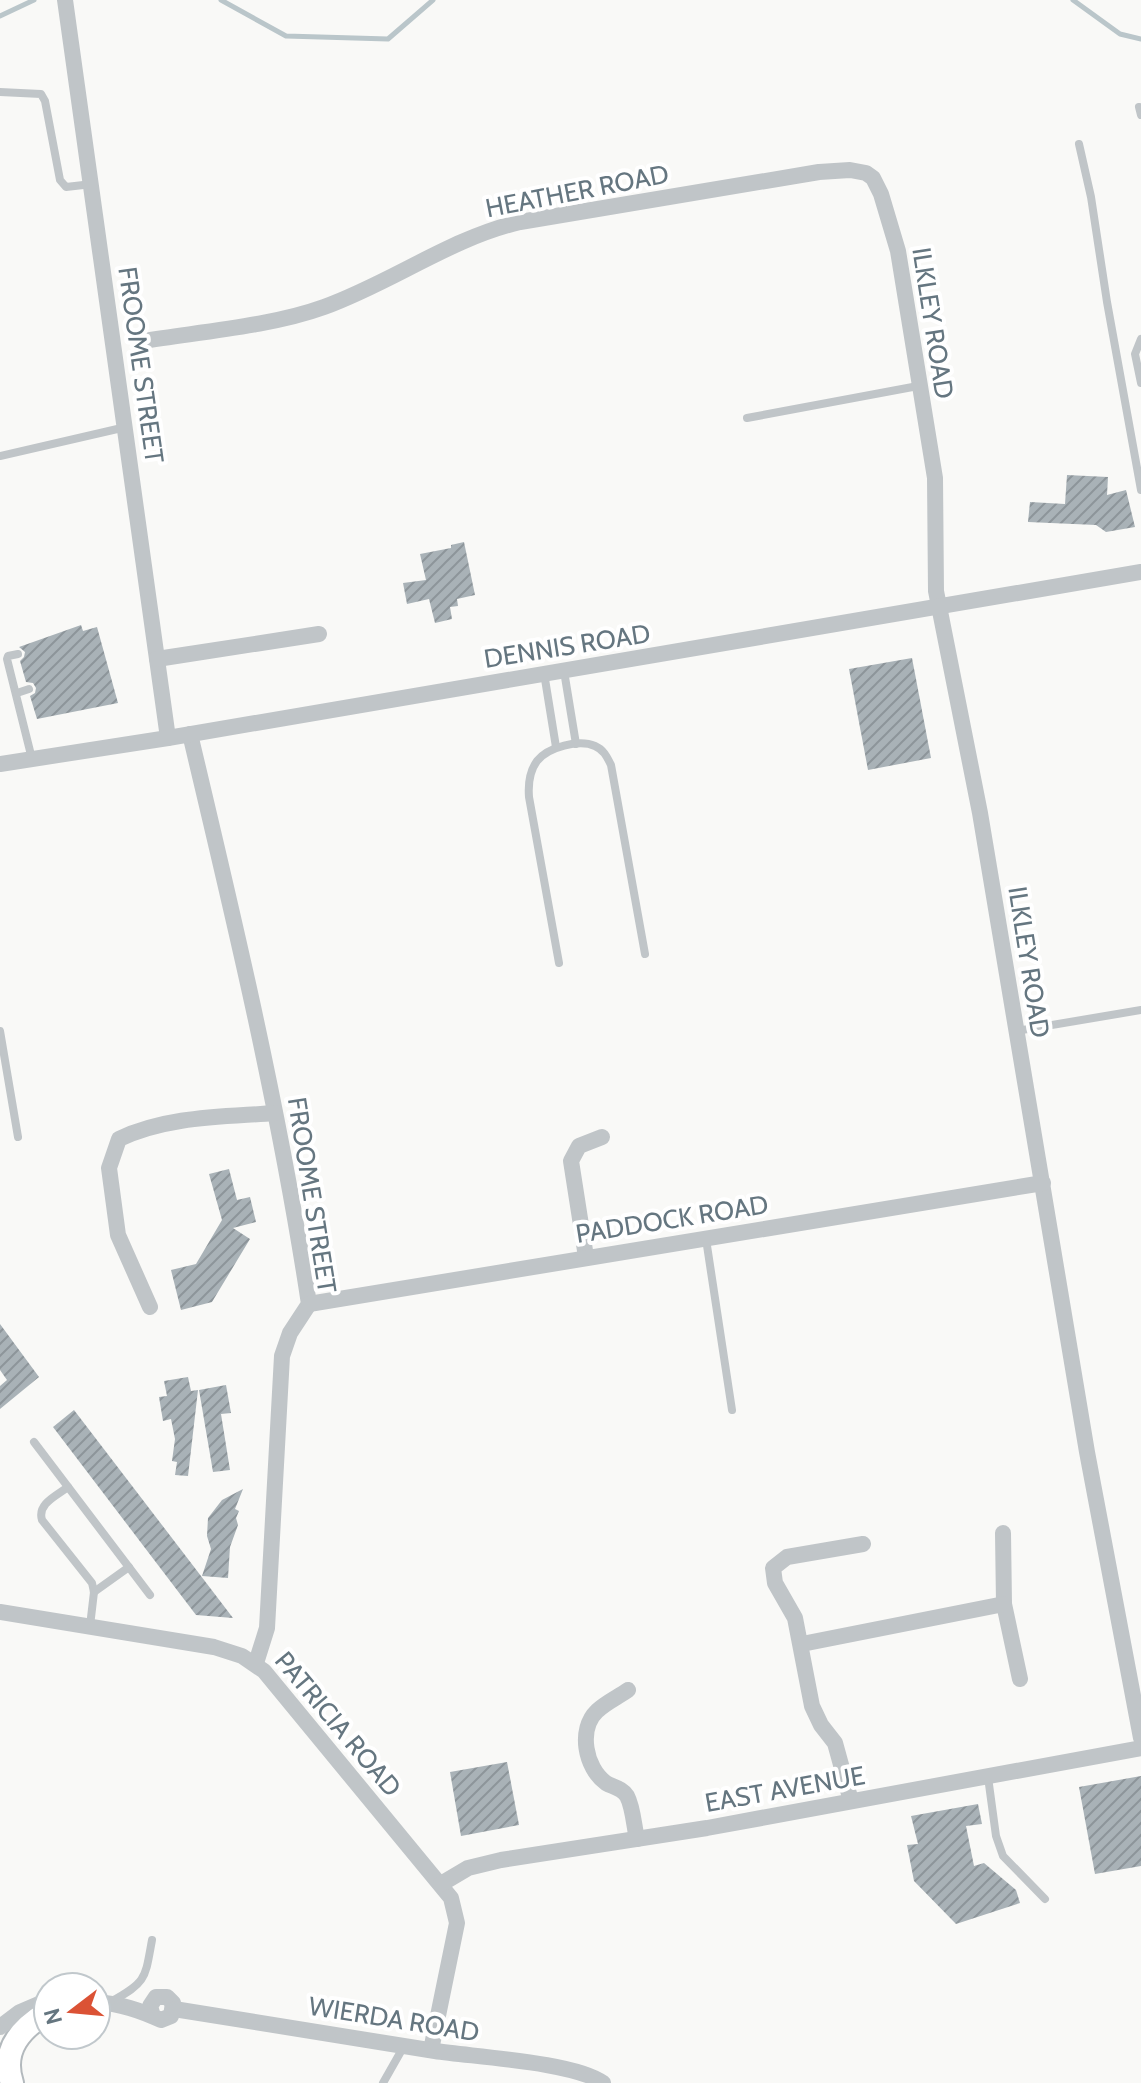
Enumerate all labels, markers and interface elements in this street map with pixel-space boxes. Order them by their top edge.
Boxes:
street label: HEATHER ROAD [483,158,671,224]
street label: ILKLEY ROAD [905,245,961,401]
street label: FROOME STREET [111,265,171,465]
street label: DENNIS ROAD [482,617,652,675]
street label: ILKLEY ROAD [1001,884,1057,1040]
street label: FROOME STREET [281,1095,343,1295]
street label: PADDOCK ROAD [573,1188,771,1250]
street label: PATRICIA ROAD [268,1645,408,1803]
street label: EAST AVENUE [703,1759,867,1819]
north arrow [32,1971,112,2051]
street label: WIERDA ROAD [307,1990,481,2048]
text: N [38,2005,68,2028]

